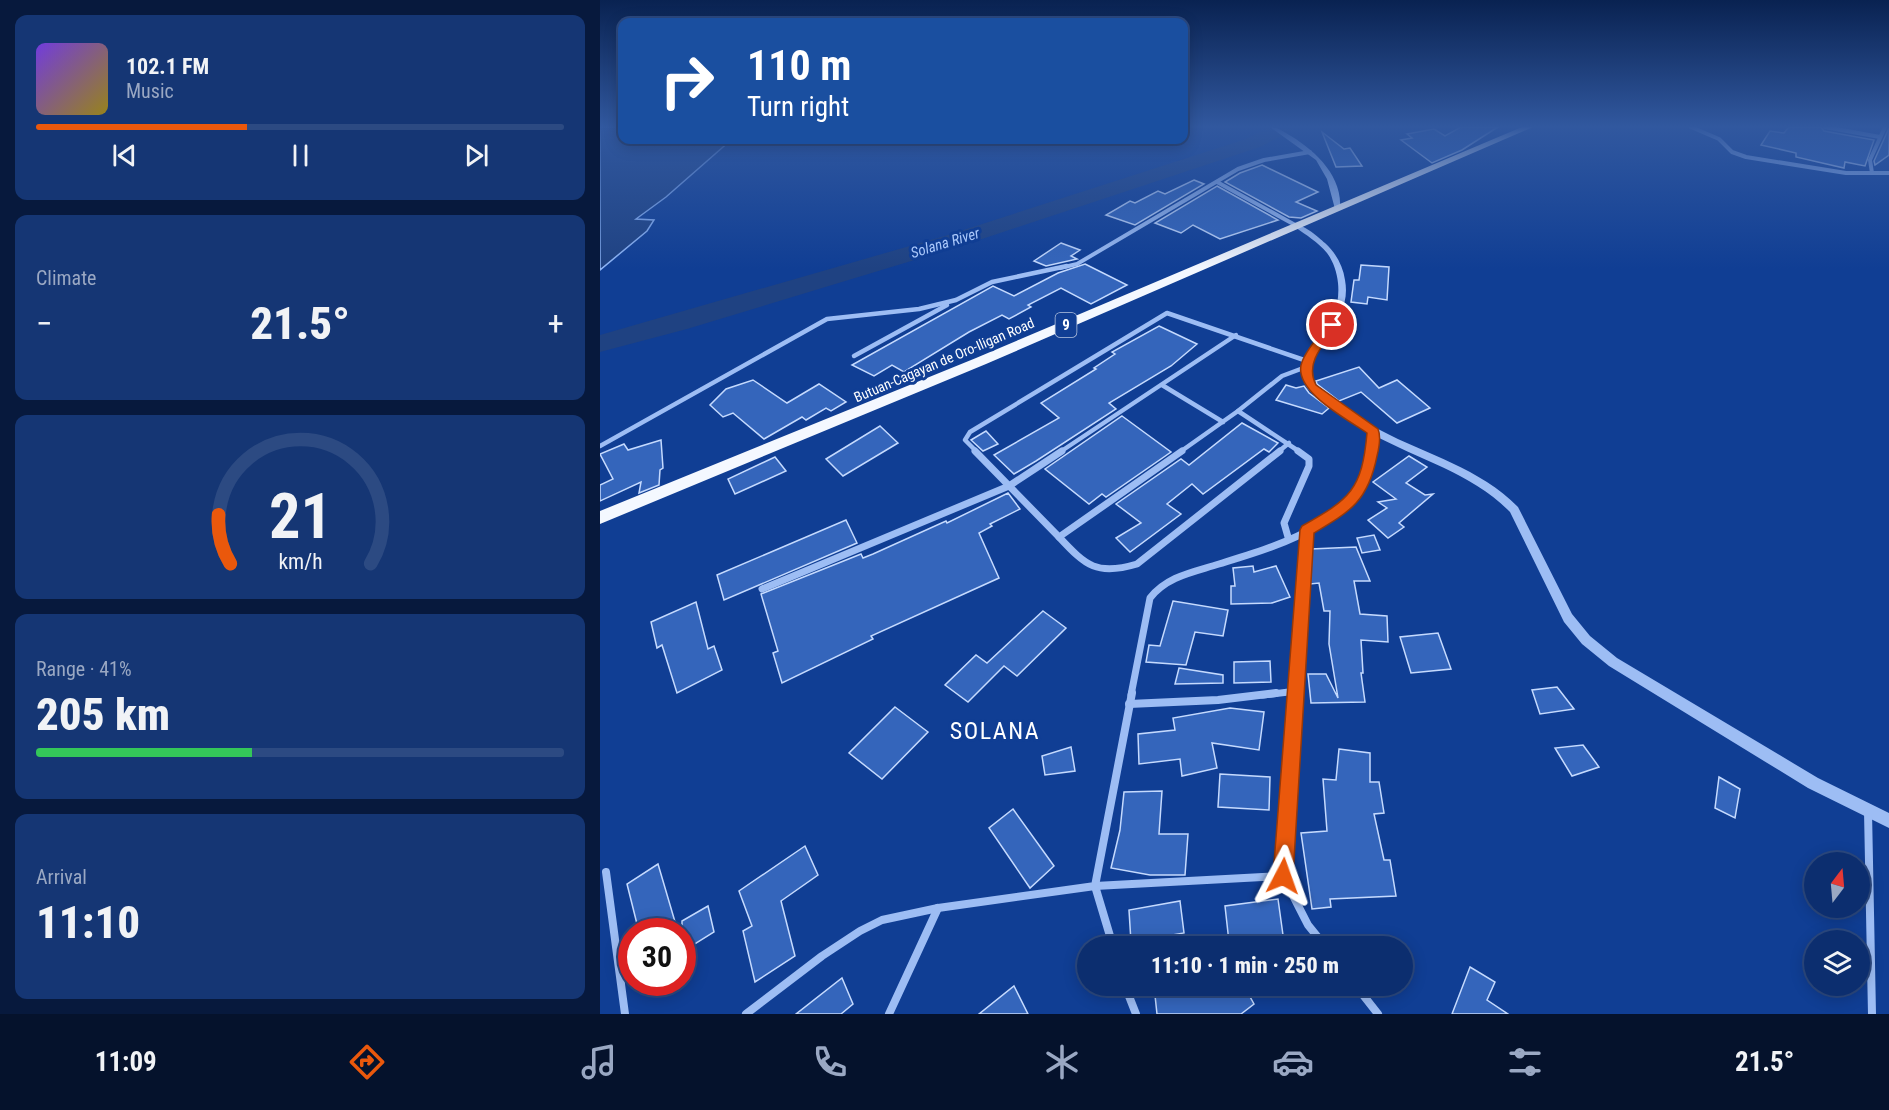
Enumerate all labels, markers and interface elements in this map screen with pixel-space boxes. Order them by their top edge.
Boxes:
text: 110 m [747,41,852,90]
icon: right [648,42,726,120]
text: 102.1 FM [126,54,209,79]
text: Music [126,79,174,103]
text: Turn right [747,91,849,123]
icon: previous [108,139,141,172]
icon: pause [284,139,317,172]
icon: next [460,139,493,172]
water label: Solana River [908,224,982,262]
text: Climate [36,266,96,290]
text: 21.5° [250,297,350,350]
pin [1306,299,1357,350]
text: − [36,304,53,343]
text: + [548,304,564,343]
icon: arrive [1315,308,1348,341]
road number: 9 [1056,313,1076,337]
street label: Butuan-Cagayan de Oro-Iligan Road [851,315,1037,405]
text: 21 [268,480,332,553]
text: km/h [278,549,322,574]
text: Range · 41% [36,657,132,681]
text: 205 km [36,688,170,741]
district label: SOLANA [950,717,1040,745]
position arrow [1251,844,1315,908]
north arrow [1804,852,1870,918]
map controls [1804,852,1870,996]
text: Arrival [36,865,87,889]
text: 11:10 [36,896,140,949]
speed limit sign: 30 [618,918,696,996]
button: layers [1804,930,1870,996]
text: 11:10 · 1 min · 250 m [1151,953,1339,978]
icon: directions [346,1041,388,1083]
icon: music [578,1041,620,1083]
icon: phone [809,1041,851,1083]
icon: climate [1041,1041,1083,1083]
icon: car [1272,1041,1314,1083]
icon: filters [1504,1041,1546,1083]
text: 11:09 [95,1046,157,1078]
text: 21.5° [1735,1046,1794,1078]

